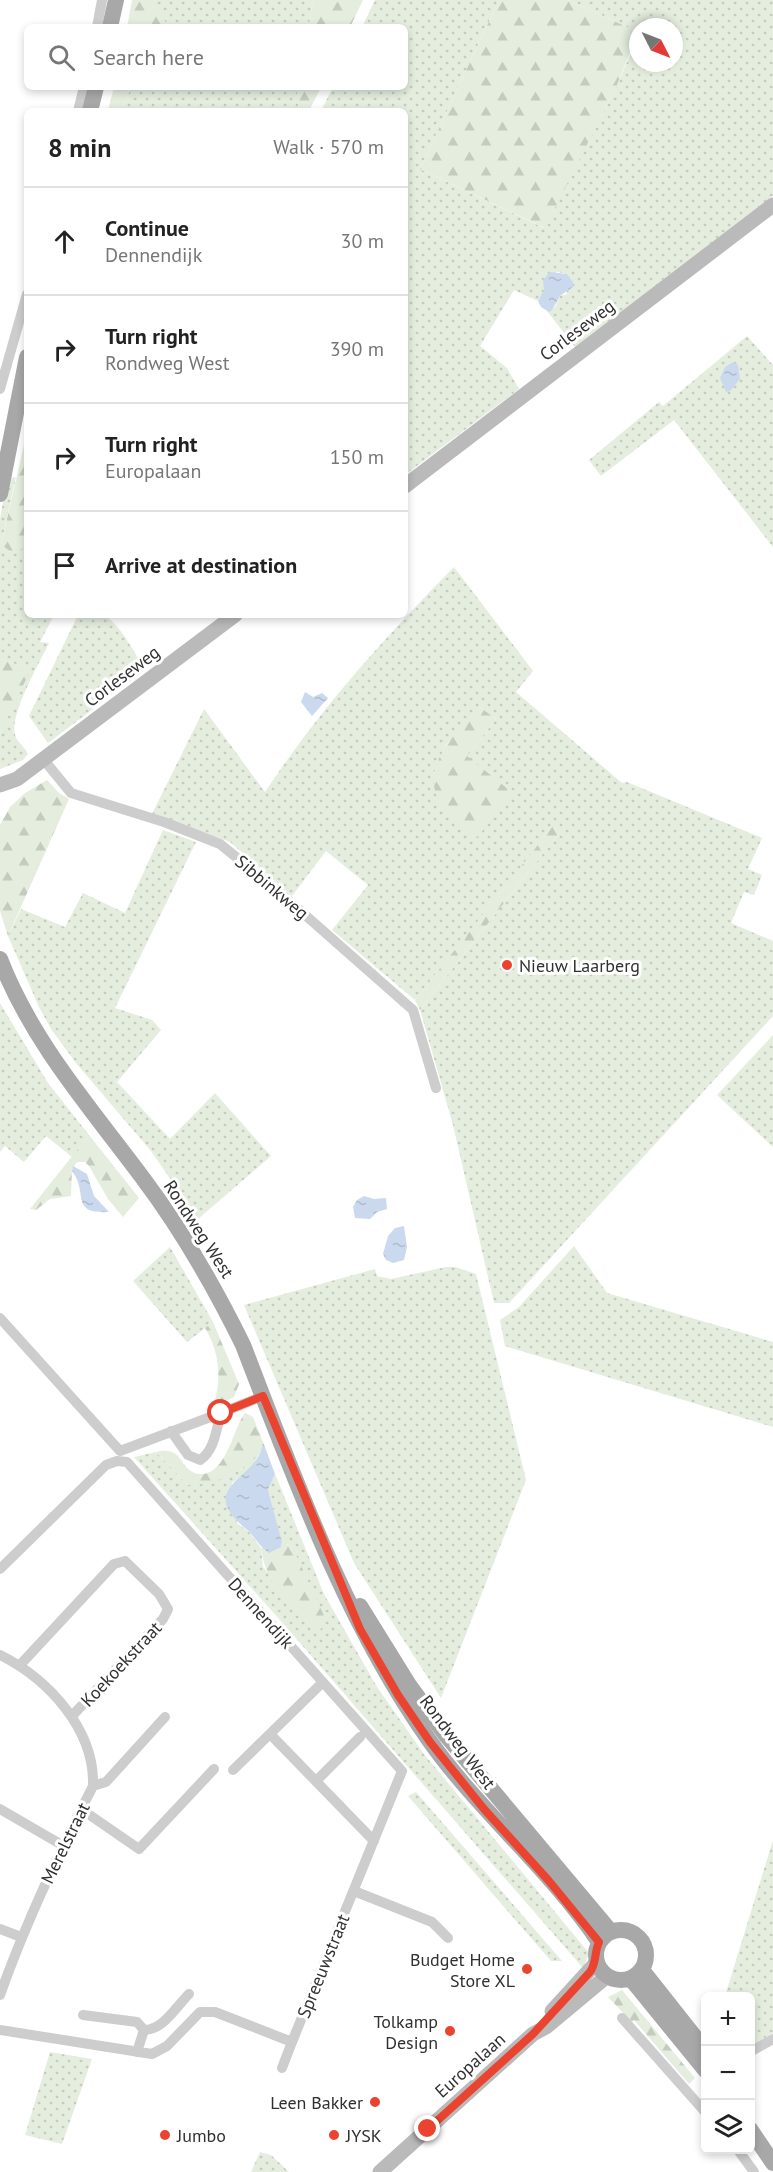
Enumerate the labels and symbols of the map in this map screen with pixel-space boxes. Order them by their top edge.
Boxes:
north arrow [629,18,683,72]
street label: Corleseweg [535,294,619,366]
street label: Corleseweg [80,640,164,712]
street label: Sibbinkweg [231,850,313,924]
place label: Nieuw Laarberg [519,954,640,977]
marker: Nieuw Laarberg [500,958,514,972]
street label: Rondweg West [159,1176,239,1282]
route start [207,1399,233,1425]
street label: Dennendijk [223,1573,299,1653]
street label: Koekoekstraat [76,1616,166,1712]
street label: Rondweg West [415,1690,501,1794]
street label: Merelstraat [35,1799,95,1887]
street label: Spreeuwstraat [292,1911,354,2021]
place label: Budget Home Store XL [410,1948,515,1992]
marker: Budget Home Store XL [520,1962,534,1976]
place label: Tolkamp Design [374,2010,438,2054]
marker: Tolkamp Design [443,2024,457,2038]
street label: Europalaan [430,2027,510,2103]
place label: Leen Bakker [270,2091,363,2114]
marker: Leen Bakker [368,2095,382,2109]
route end [414,2115,440,2141]
place label: Jumbo [176,2124,226,2147]
place label: JYSK [345,2124,382,2147]
marker: Jumbo [158,2128,172,2142]
marker: JYSK [327,2128,341,2142]

